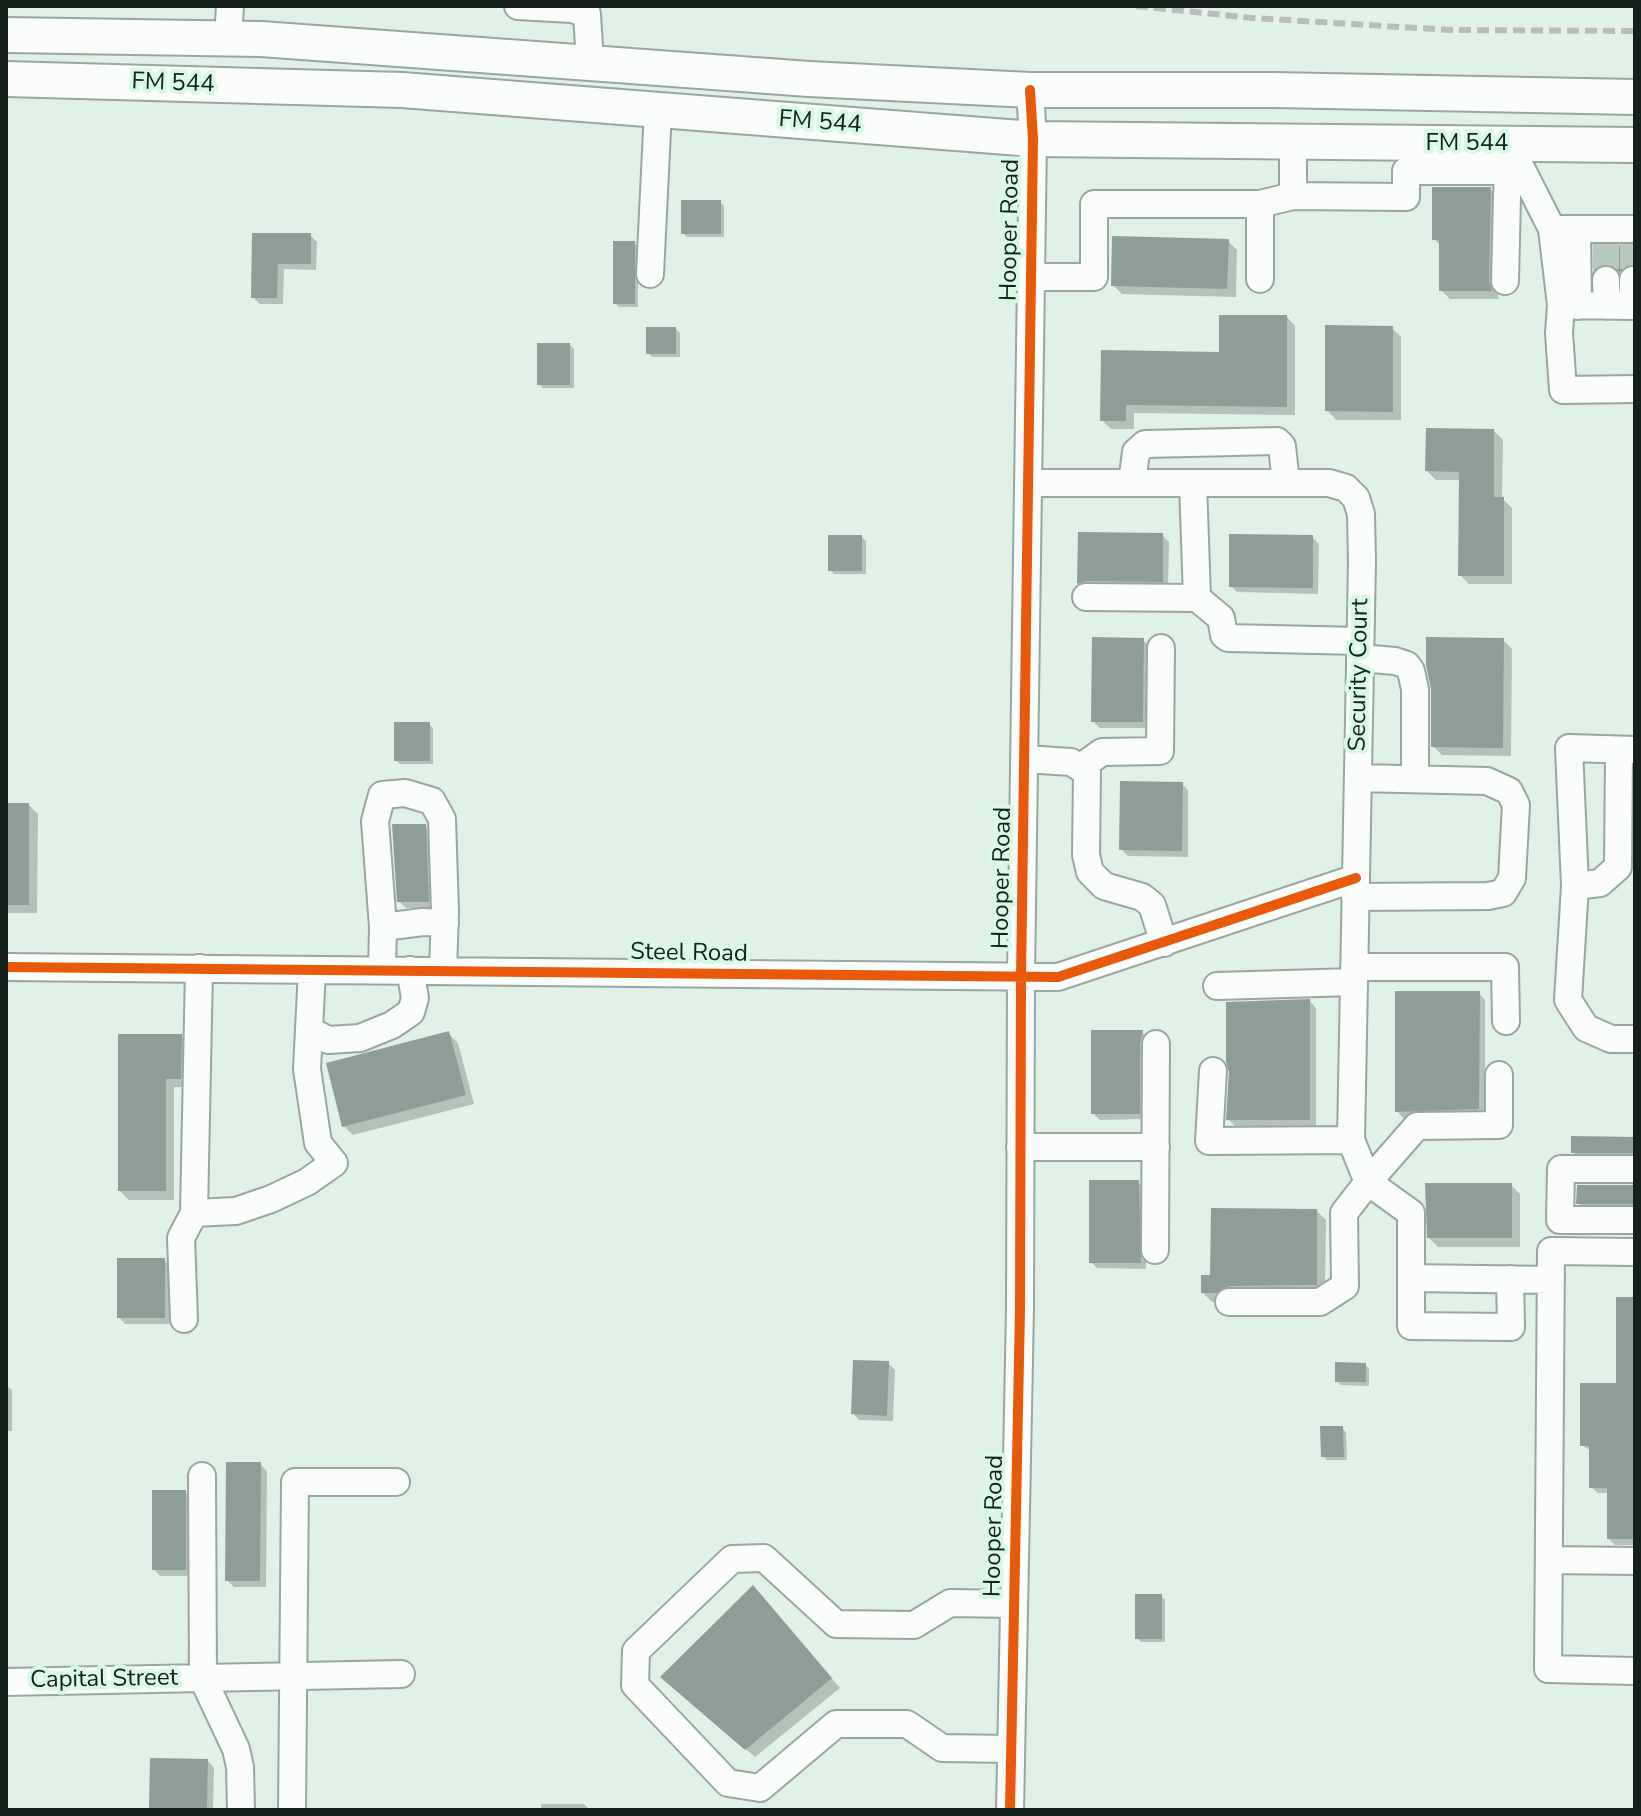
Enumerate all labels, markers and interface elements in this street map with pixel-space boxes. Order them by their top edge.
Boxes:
street label: FM 544 [131,68,215,100]
street label: FM 544 [778,106,862,140]
street label: FM 544 [1425,130,1509,158]
street label: Hooper Road [995,159,1027,301]
street label: Security Court [1344,598,1376,752]
street label: Hooper Road [987,807,1019,949]
street label: Steel Road [630,939,748,969]
street label: Hooper Road [979,1455,1011,1597]
street label: Capital Street [30,1664,178,1696]

